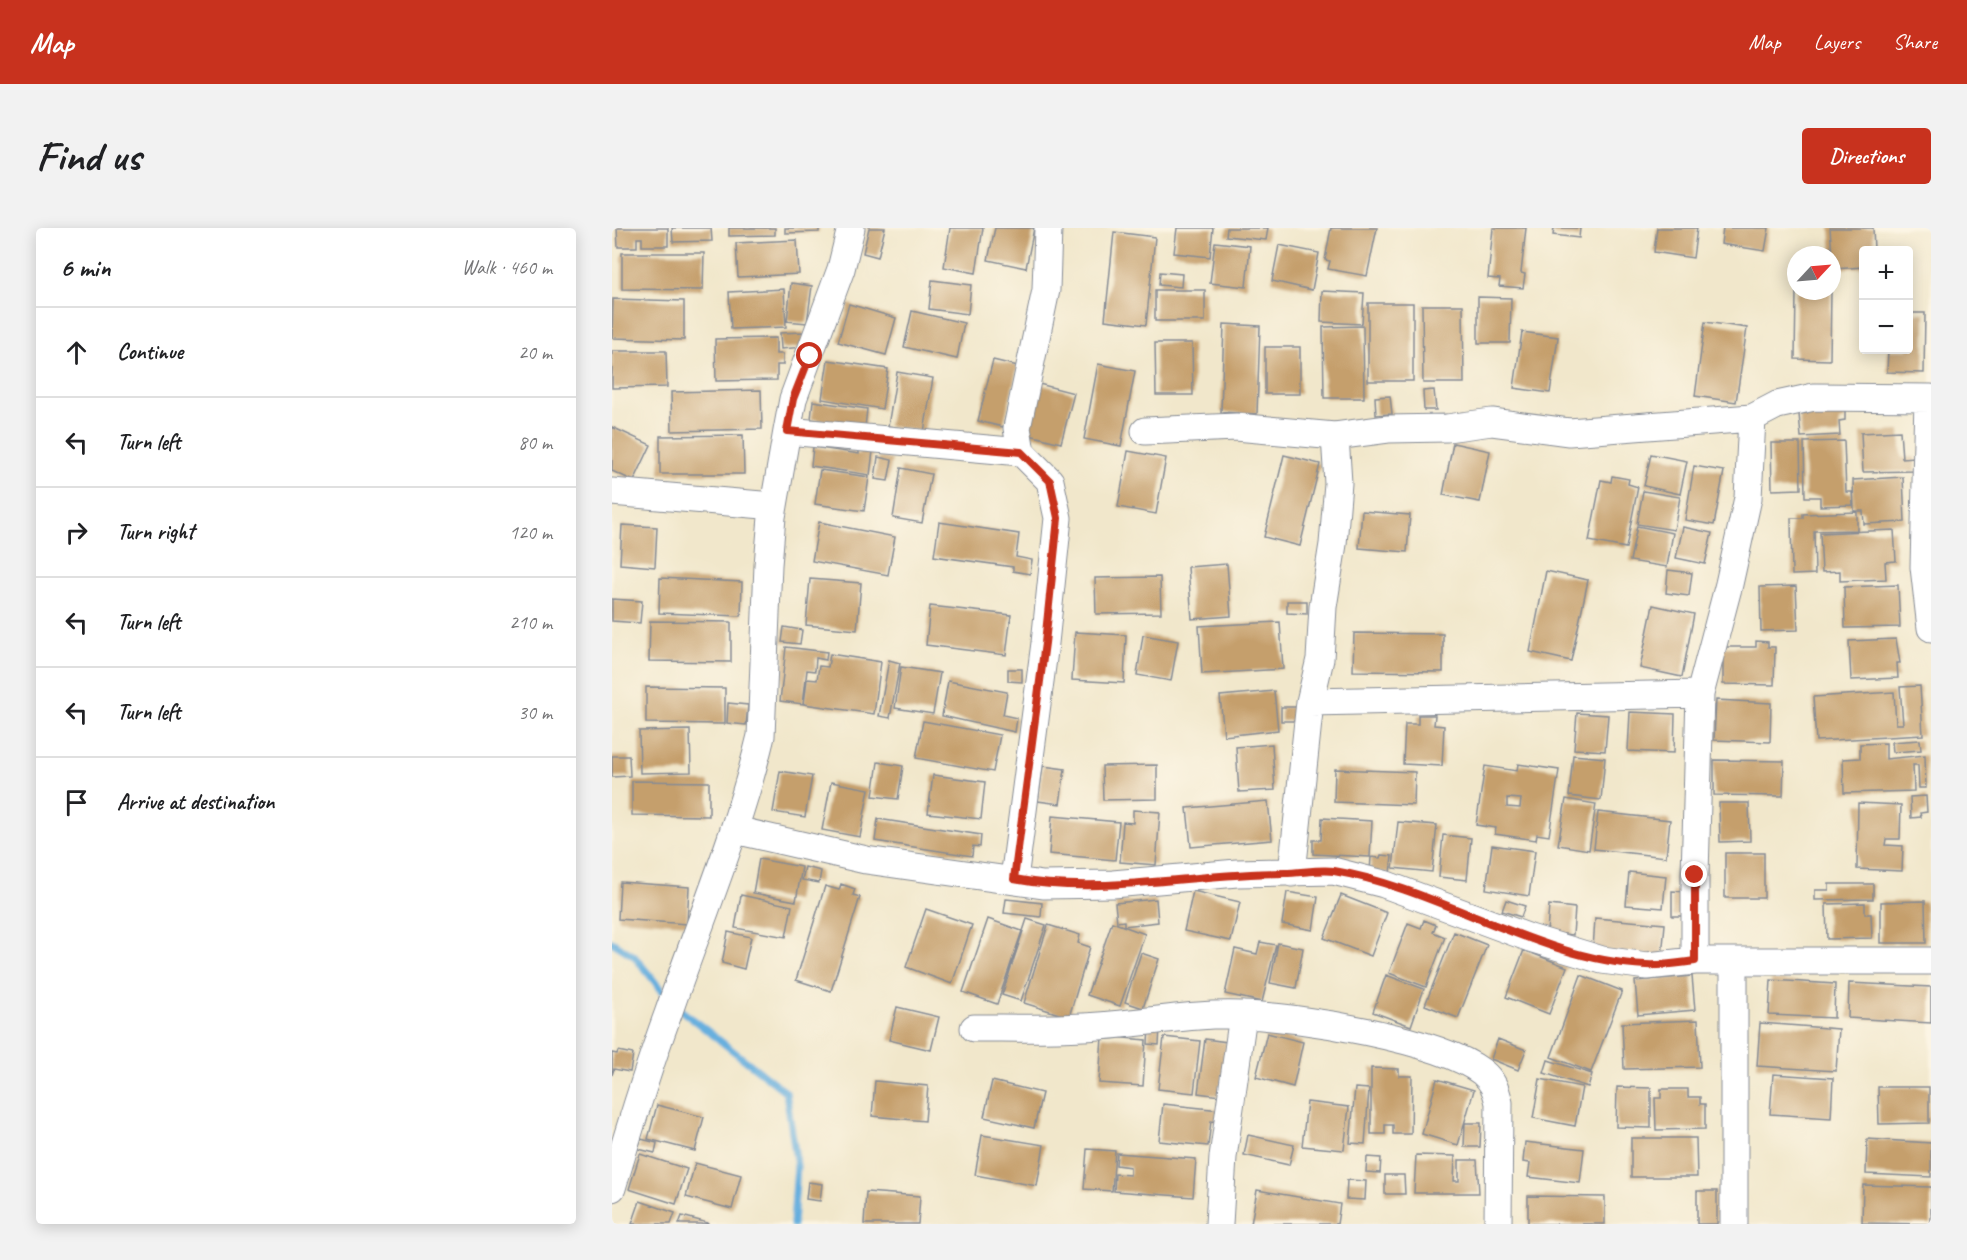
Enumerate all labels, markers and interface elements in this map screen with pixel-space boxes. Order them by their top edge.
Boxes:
text: Map [30,25,73,60]
text: Map [1748,29,1781,55]
text: Layers [1814,29,1860,55]
text: Share [1893,29,1937,55]
button: Directions [1802,128,1931,184]
text: Find us [36,130,141,183]
north arrow [1787,246,1841,300]
map controls [1859,246,1913,354]
button: + [1859,246,1913,300]
text: 6 min [60,251,110,284]
text: Walk · 460 m [462,255,552,280]
button: − [1859,300,1913,354]
icon: ahead [60,336,93,369]
text: Continue [117,338,183,366]
text: 20 m [518,340,552,365]
route start [796,342,822,368]
icon: left [60,426,93,459]
text: Turn left [117,428,181,456]
text: 80 m [518,430,552,455]
icon: right [60,516,93,549]
text: Turn right [117,518,194,546]
text: 120 m [509,520,552,545]
icon: left [60,606,93,639]
text: Turn left [117,608,181,636]
text: 210 m [509,610,552,635]
icon: left [60,696,93,729]
text: Turn left [117,698,181,726]
text: 30 m [518,700,552,725]
icon: arrive [60,786,93,819]
text: Arrive at destination [117,788,274,816]
route end [1681,861,1707,887]

